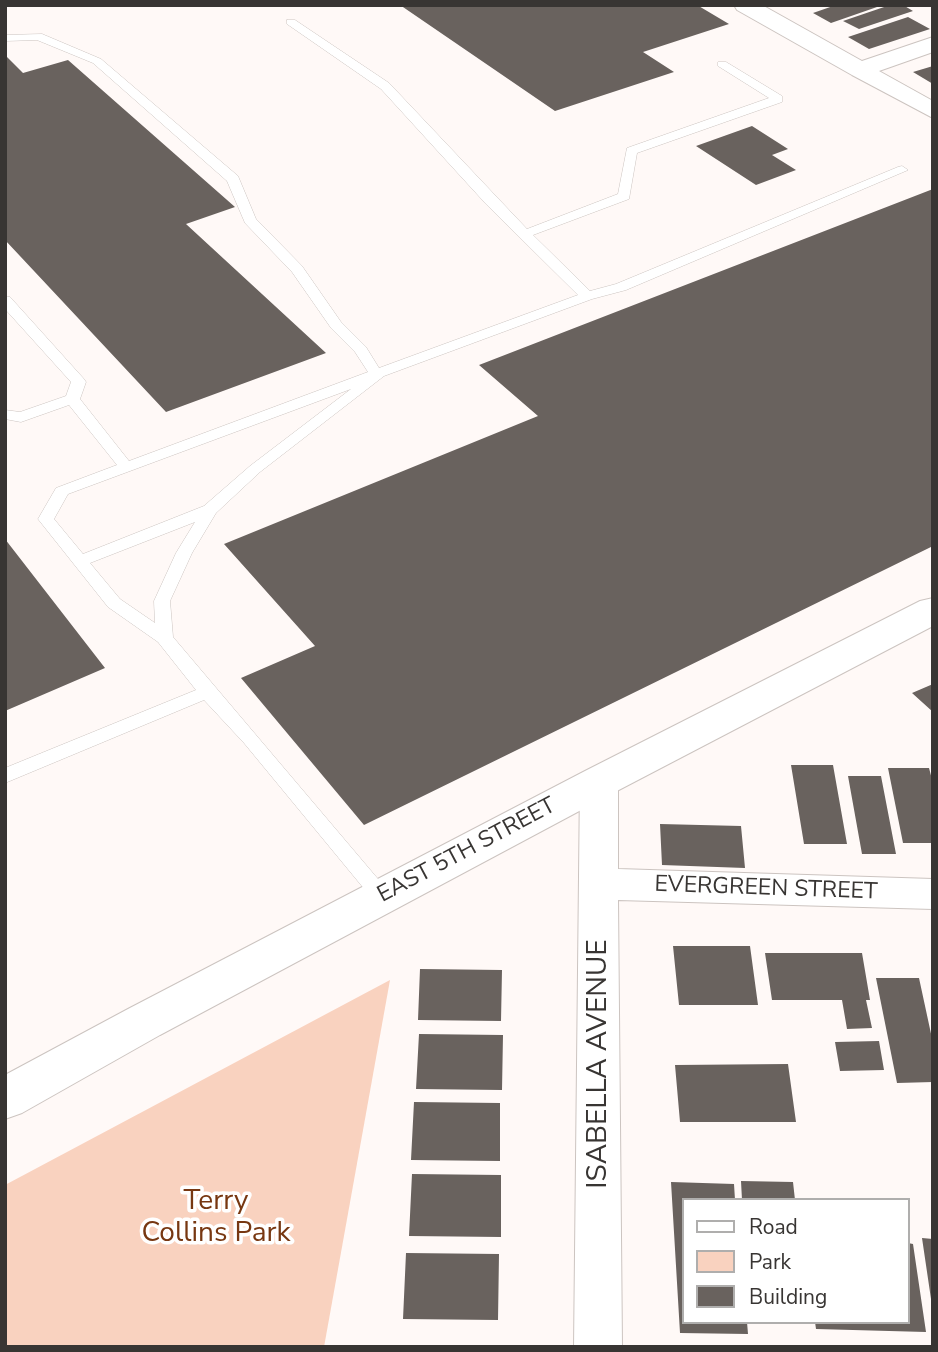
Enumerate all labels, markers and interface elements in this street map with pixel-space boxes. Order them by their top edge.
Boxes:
street label: EAST 5TH STREET [373,792,561,910]
street label: EVERGREEN STREET [654,871,878,907]
street label: ISABELLA AVENUE [582,939,616,1189]
park label: Terry Collins Park [142,1185,290,1251]
legend [682,1198,910,1324]
text: Road [749,1213,798,1241]
text: Park [749,1248,791,1276]
text: Building [749,1283,827,1311]

